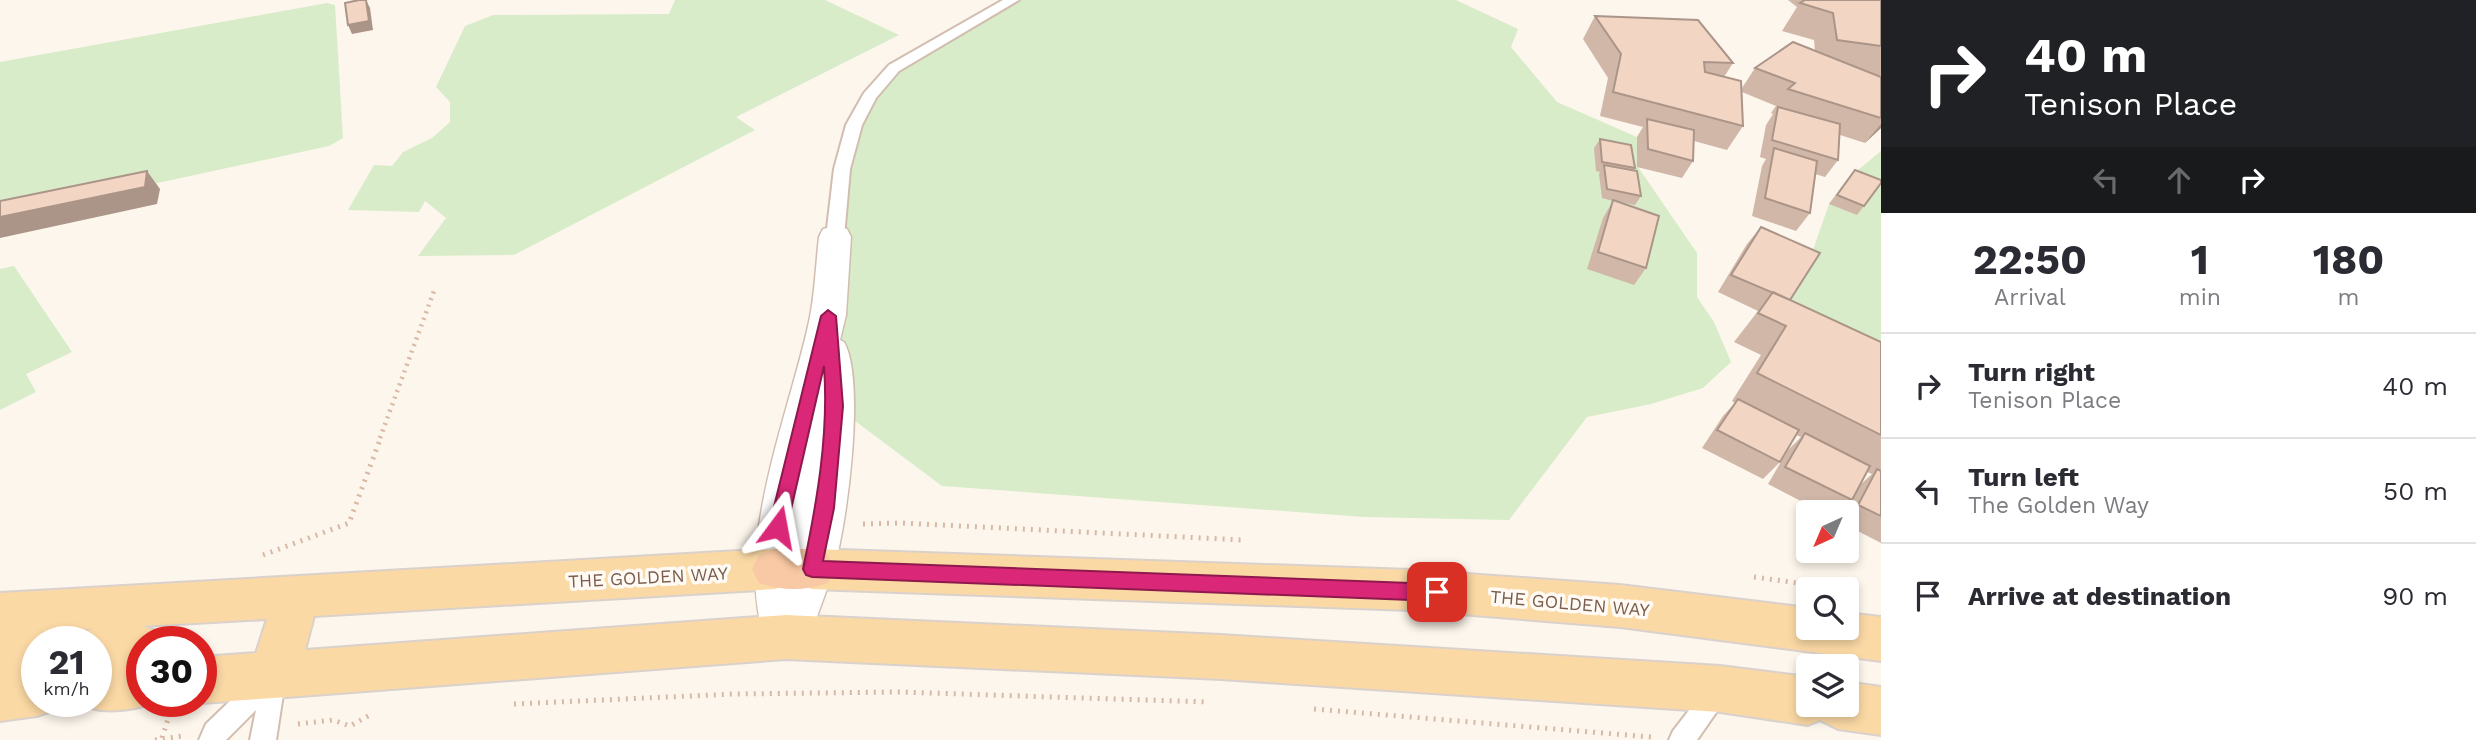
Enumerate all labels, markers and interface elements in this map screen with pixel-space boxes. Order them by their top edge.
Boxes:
text: 40 m [2024,26,2147,84]
icon: right [1909,28,2000,119]
text: Tenison Place [2024,85,2237,123]
icon: left [2087,161,2125,199]
icon: ahead [2160,161,2198,199]
icon: right [2233,161,2271,199]
text: 22:50 [1973,235,2087,284]
text: 1 [2191,235,2209,284]
text: 180 [2313,235,2384,284]
text: Arrival [1994,284,2066,311]
text: min [2179,284,2221,311]
text: m [2338,284,2359,311]
text: Turn right [1968,357,2095,387]
icon: right [1909,367,1947,405]
text: 40 m [2382,371,2448,401]
text: Tenison Place [1968,387,2121,414]
text: Turn left [1968,462,2079,492]
icon: left [1909,472,1947,510]
text: 50 m [2383,476,2448,506]
position arrow [741,490,815,564]
text: The Golden Way [1968,492,2149,519]
north arrow [1796,500,1858,564]
map controls [1796,500,1859,717]
street label: THE GOLDEN WAY [568,562,729,592]
pin [1407,562,1467,622]
icon: arrive [1418,573,1456,611]
button: search [1796,577,1859,640]
icon: arrive [1909,577,1947,615]
text: Arrive at destination [1968,581,2231,611]
text: 90 m [2382,581,2448,611]
street label: THE GOLDEN WAY [1489,586,1651,620]
speed limit sign: 30 [126,626,217,717]
text: 21 [49,641,84,683]
button: layers [1796,654,1859,717]
text: km/h [43,678,90,699]

